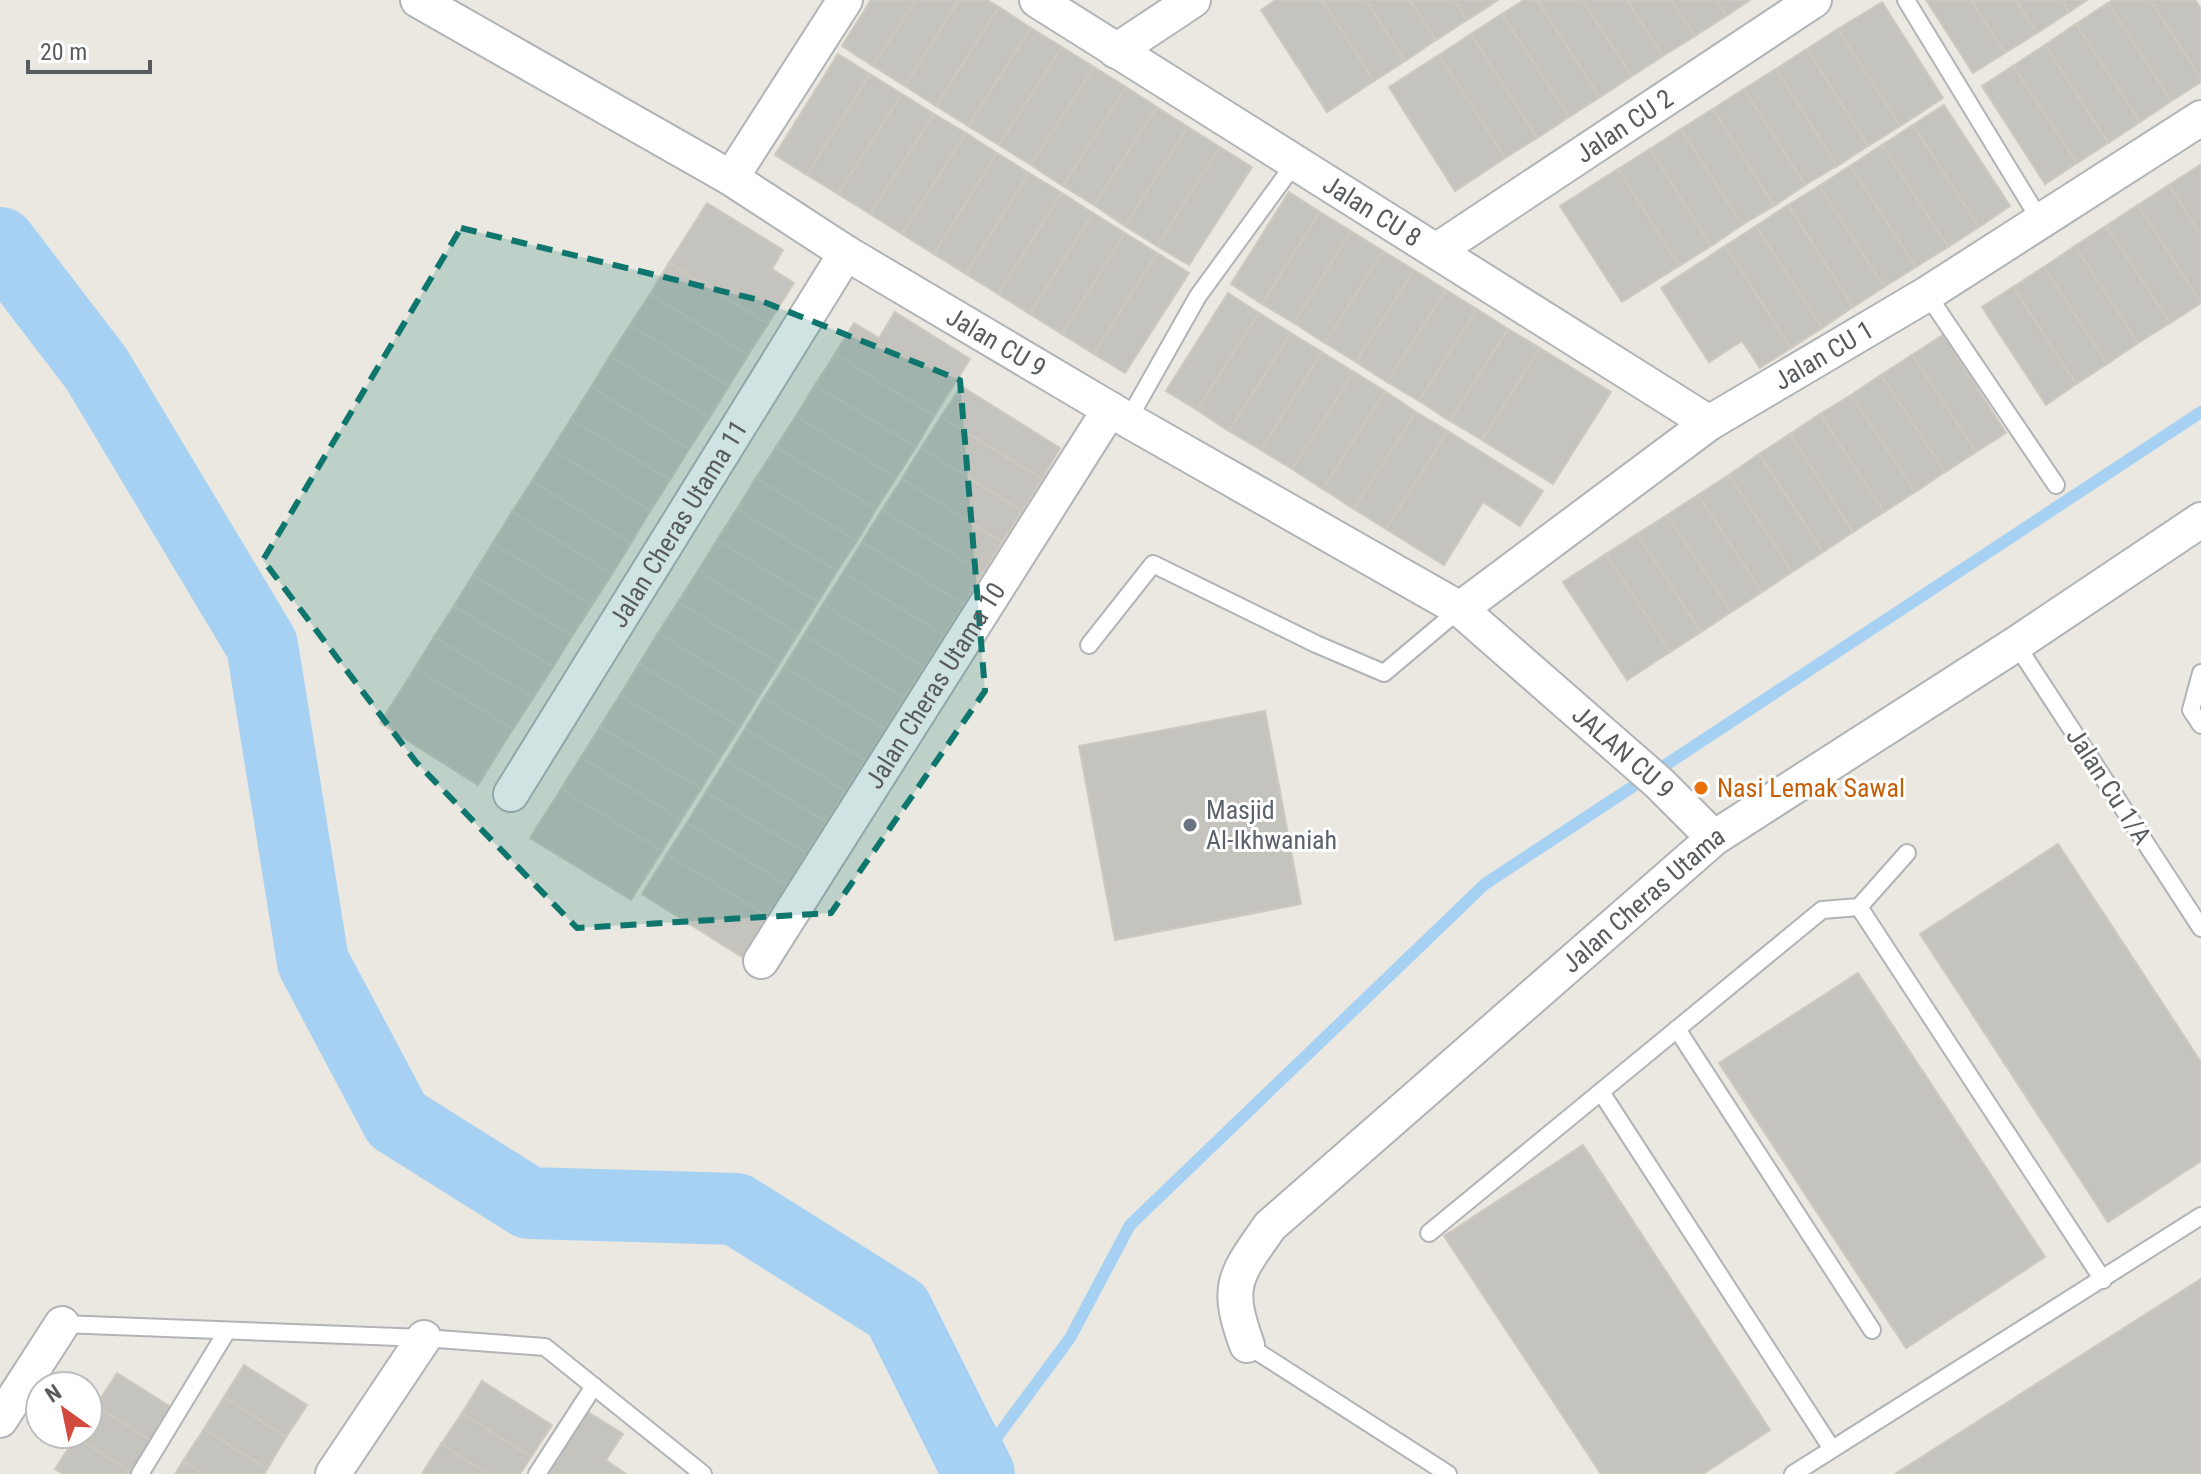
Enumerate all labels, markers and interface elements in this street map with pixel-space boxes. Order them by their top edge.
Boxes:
scale bar [28,24,150,74]
text: 20 m [40,38,87,66]
street label: Jalan CU 2 [1570,83,1678,169]
street label: Jalan CU 8 [1318,169,1427,253]
street label: Jalan CU 9 [941,301,1051,383]
street label: Jalan CU 1 [1769,314,1879,396]
street label: Jalan Cheras Utama 11 [603,415,754,633]
street label: Jalan Cheras Utama 10 [859,577,1011,794]
street label: JALAN CU 9 [1566,699,1680,804]
street label: Jalan Cu 1/A [2060,722,2158,850]
place label: Nasi Lemak Sawal [1717,773,1905,803]
marker: Nasi Lemak Sawal [1692,779,1710,797]
place label: Masjid Al-Ikhwaniah [1206,795,1337,855]
marker: Masjid Al-Ikhwaniah [1181,816,1199,834]
street label: Jalan Cheras Utama [1556,820,1730,979]
north arrow [24,1370,104,1450]
text: N [41,1379,66,1408]

